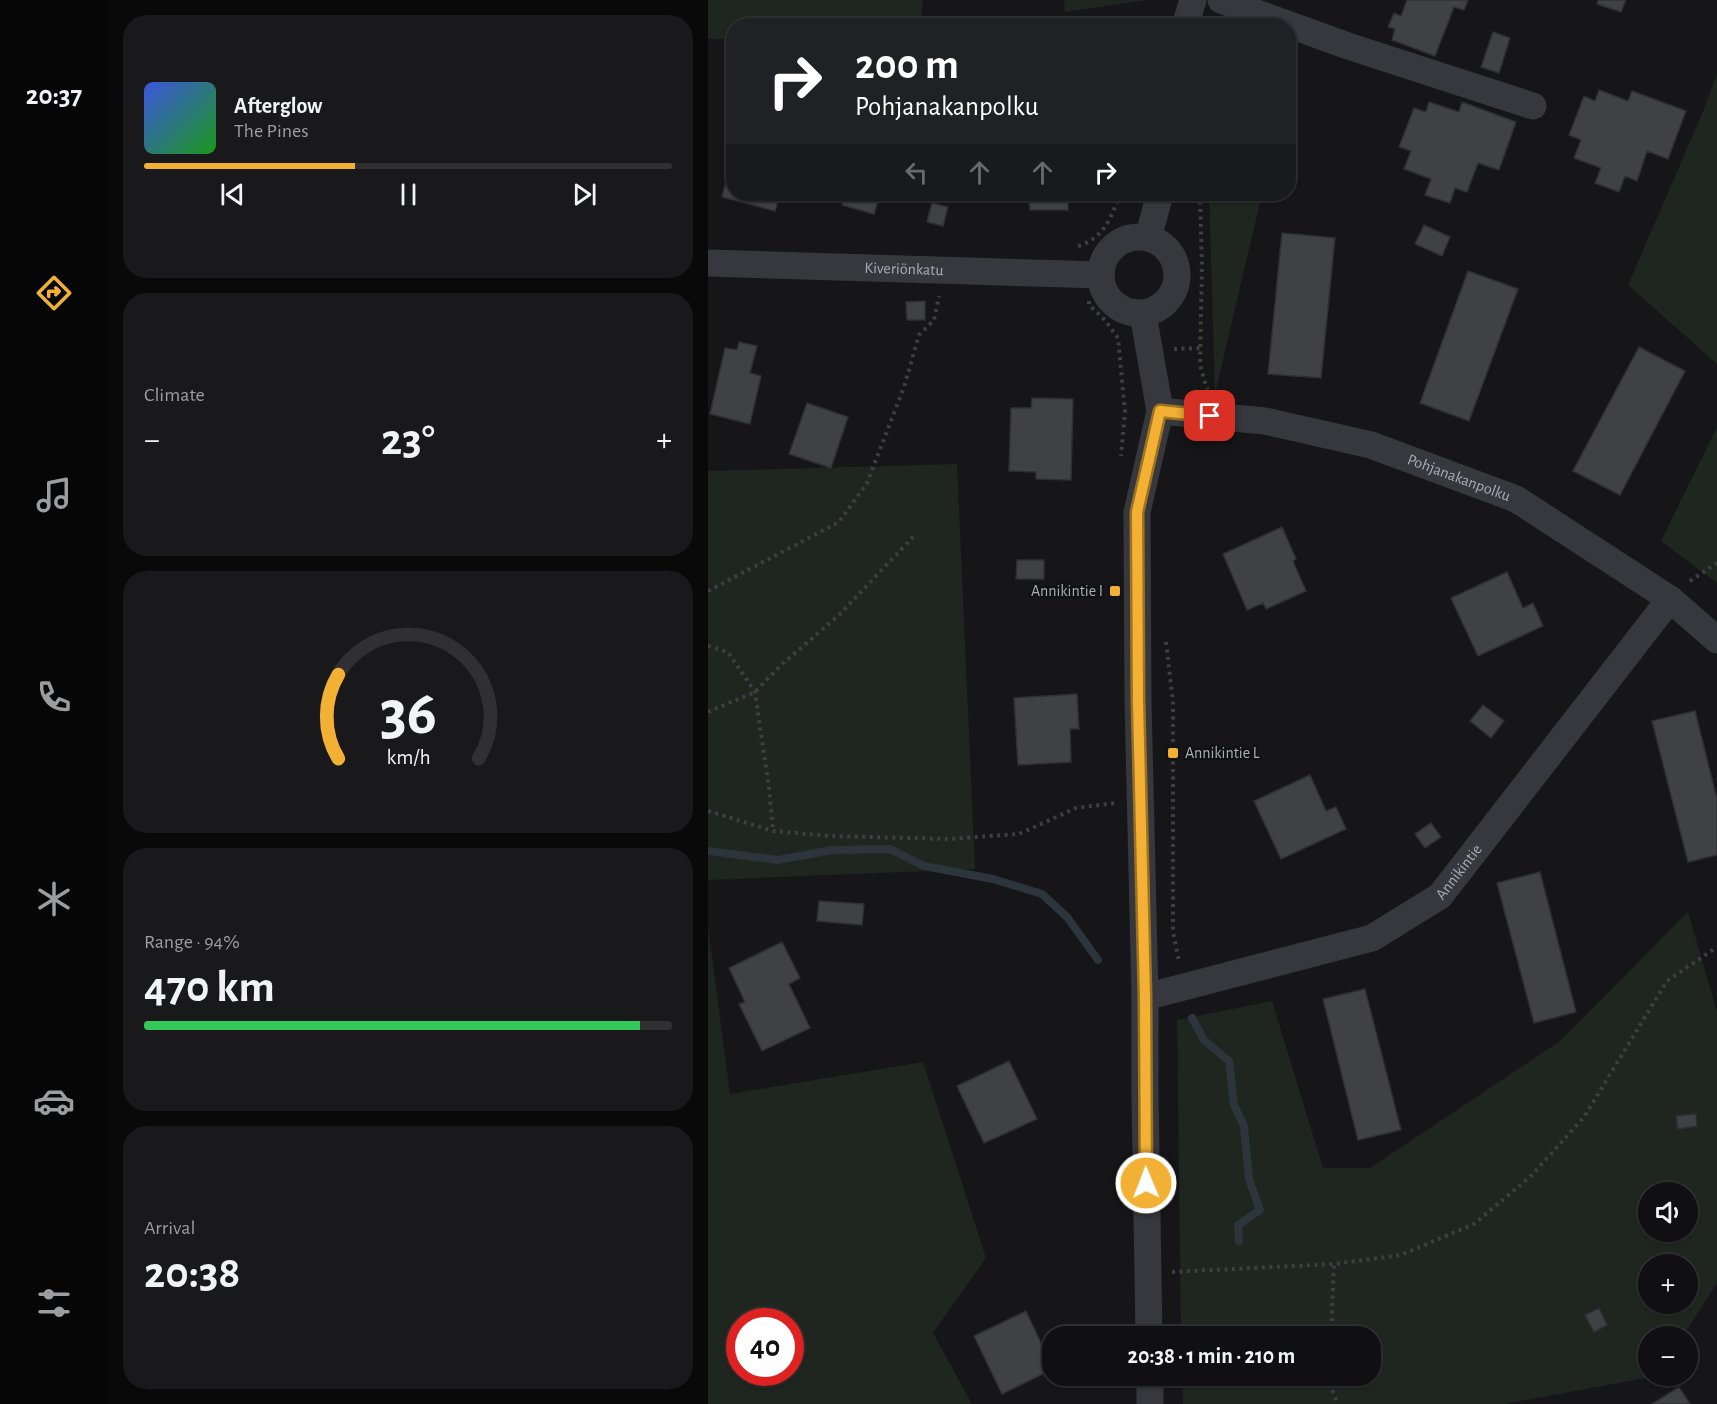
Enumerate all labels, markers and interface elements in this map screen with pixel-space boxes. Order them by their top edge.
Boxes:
icon: right [756,42,834,120]
text: 200 m [855,44,959,86]
text: 20:37 [26,82,82,109]
text: Pohjanakanpolku [855,93,1039,120]
text: Afterglow [234,95,322,117]
text: The Pines [234,121,309,141]
icon: left [900,156,933,189]
icon: ahead [963,156,996,189]
icon: ahead [1026,156,1059,189]
icon: right [1089,156,1122,189]
icon: previous [216,178,249,211]
icon: pause [392,178,425,211]
icon: next [568,178,601,211]
street label: Kiveriönkatu [864,260,944,278]
icon: directions [33,272,75,314]
text: Climate [144,385,205,405]
pin [1184,390,1235,441]
icon: arrive [1193,399,1226,432]
text: 23° [381,418,435,463]
text: − [144,424,160,457]
text: + [656,424,672,457]
street label: Pohjanakanpolku [1405,451,1513,504]
icon: music [33,474,75,516]
place label: Annikintie I [1031,583,1103,599]
marker: Annikintie I [1108,584,1122,598]
icon: phone [33,676,75,718]
text: 36 [379,683,437,745]
place label: Annikintie L [1185,745,1260,761]
marker: Annikintie L [1166,746,1180,760]
text: km/h [386,747,430,768]
street label: Annikintie [1432,841,1485,903]
icon: climate [33,878,75,920]
text: Range · 94% [144,932,240,952]
text: 470 km [144,965,275,1010]
icon: car [33,1080,75,1122]
position arrow [1114,1151,1178,1215]
map controls [1638,1182,1698,1386]
button: sound [1638,1182,1698,1242]
text: Arrival [144,1218,195,1238]
text: 20:38 [144,1251,241,1296]
button: + [1638,1254,1698,1314]
icon: filters [33,1282,75,1324]
speed limit sign: 40 [726,1308,804,1386]
button: − [1638,1326,1698,1386]
text: 20:38 · 1 min · 210 m [1128,1345,1295,1367]

